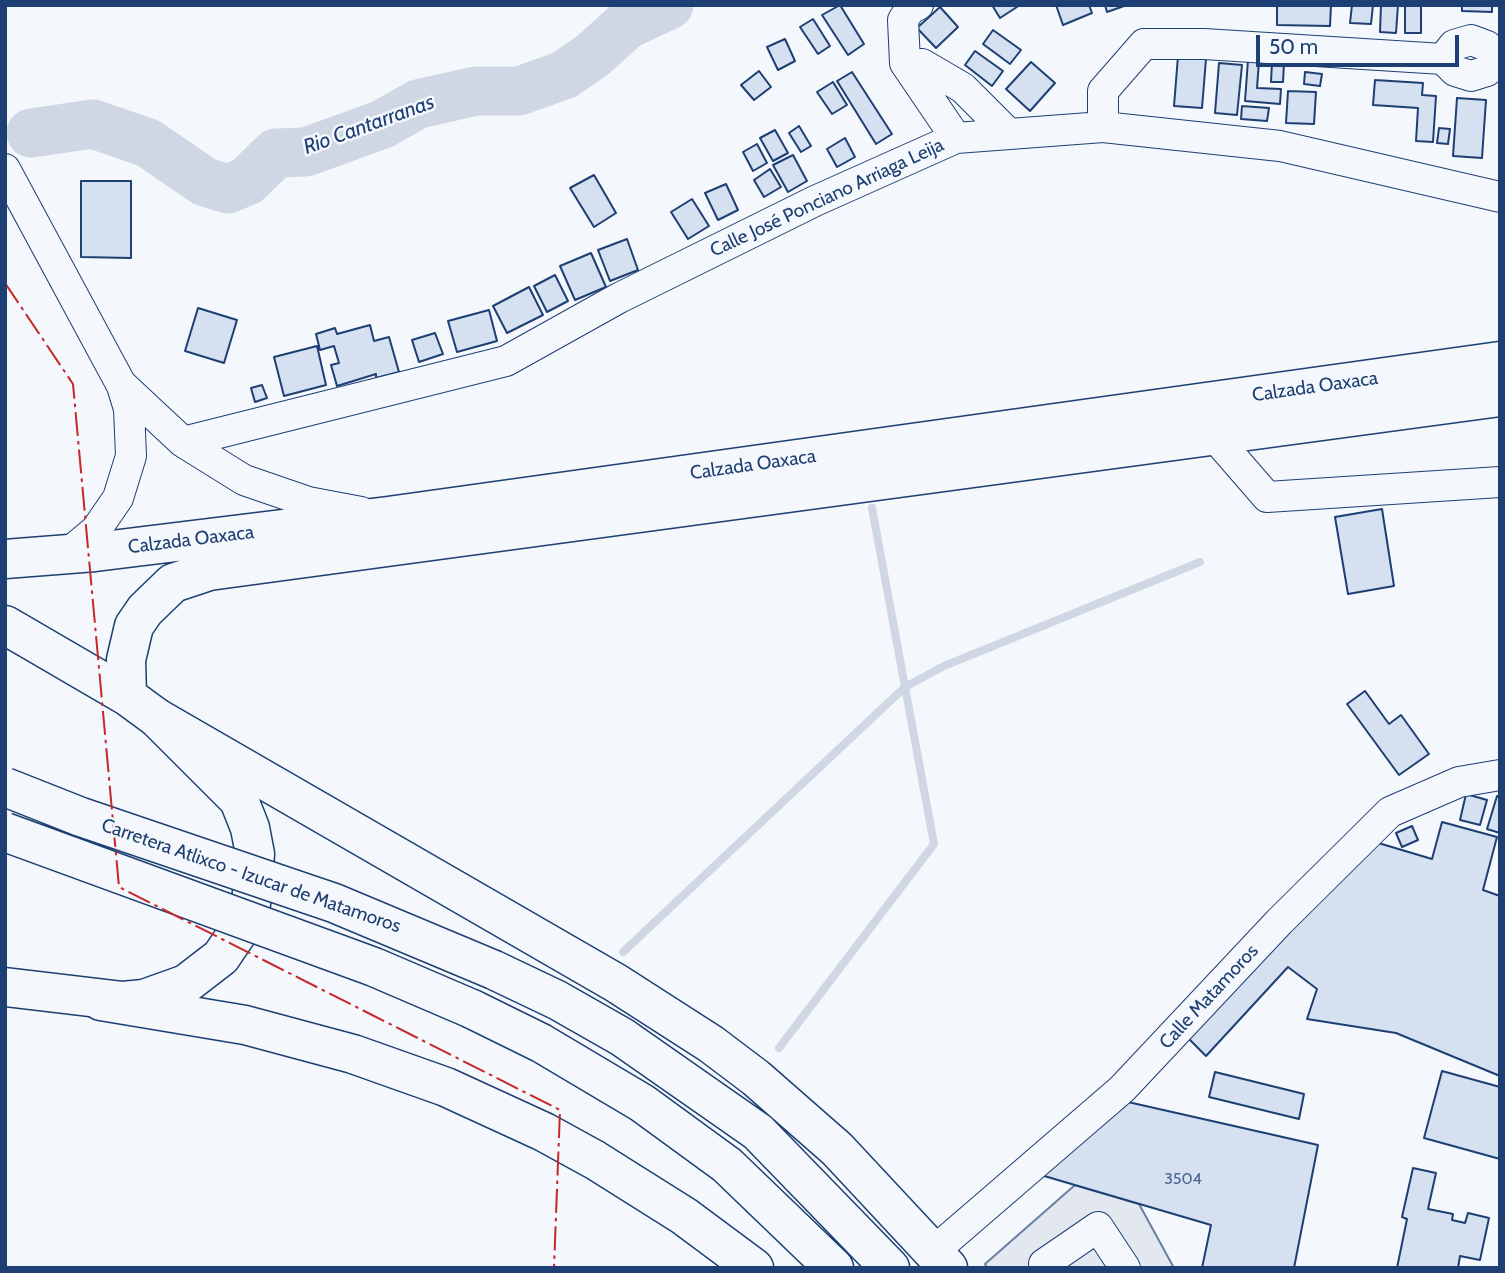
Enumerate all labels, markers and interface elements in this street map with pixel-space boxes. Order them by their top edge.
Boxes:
scale bar [1260,21,1463,65]
text: 50 m [1269,34,1318,59]
water label: Rio Cantarranas [300,90,438,160]
street label: Calle José Ponciano Arriaga Leija [706,134,948,262]
street label: Calzada Oaxaca [1251,367,1379,407]
street label: Calzada Oaxaca [689,445,817,485]
street label: Calzada Oaxaca [127,521,255,559]
street label: Carretera Atlixco - Izucar de Matamoros [98,814,404,938]
street label: Calle Matamoros [1155,940,1263,1054]
house number: 3504 [1164,1169,1202,1189]

